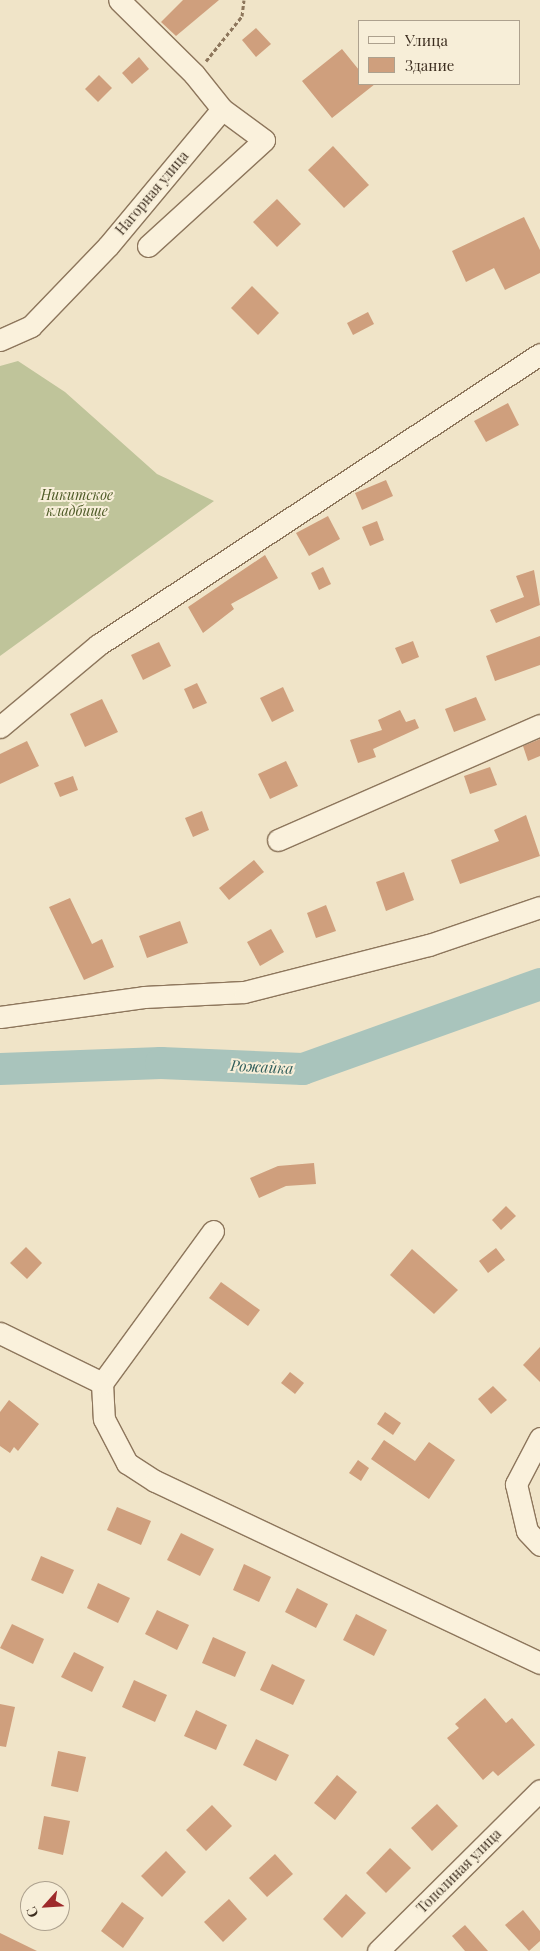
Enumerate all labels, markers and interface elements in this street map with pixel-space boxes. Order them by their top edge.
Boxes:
legend [358,20,520,85]
text: Улица [405,30,448,50]
text: Здание [405,55,454,75]
street label: Нагорная улица [112,148,192,238]
park label: Никитское кладбище [41,487,113,520]
water label: Рожайка [230,1056,294,1078]
street label: Тополиная улица [413,1825,505,1917]
north arrow [20,1881,70,1931]
text: С [21,1904,43,1921]

